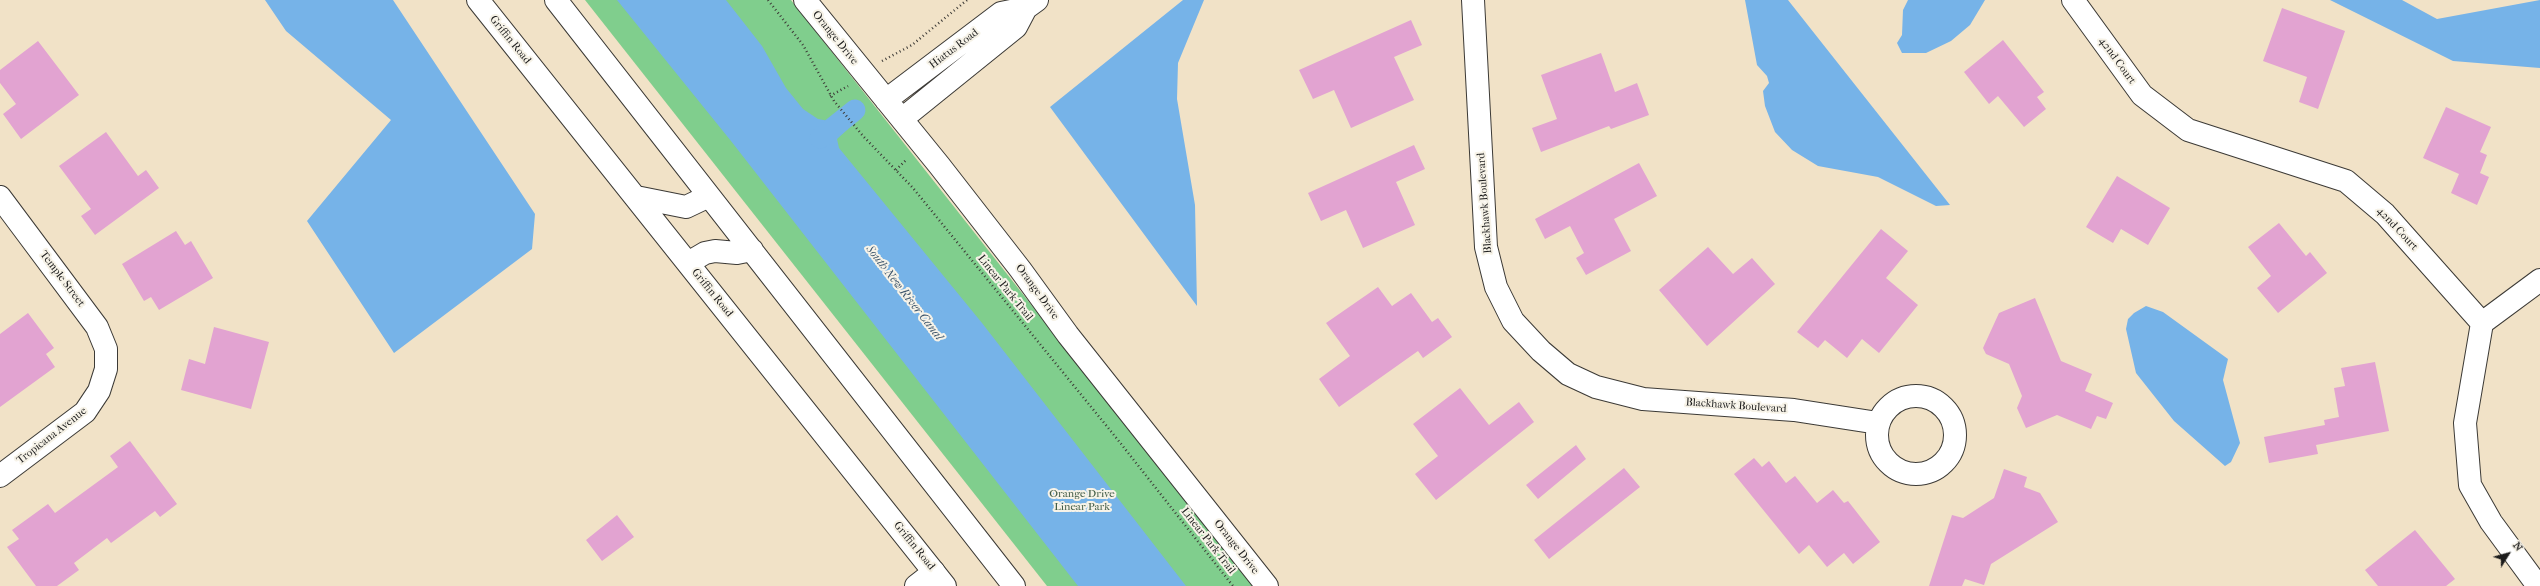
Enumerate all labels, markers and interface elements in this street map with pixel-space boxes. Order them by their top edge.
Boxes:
street label: Orange Drive [809,8,861,68]
street label: Griffin Road [486,13,534,67]
street label: Hiatus Road [927,26,981,72]
street label: 42nd Court [2096,35,2138,87]
street label: Blackhawk Boulevard [1475,152,1495,254]
street label: 42nd Court [2374,205,2420,253]
water label: South New River Canal [862,243,946,343]
street label: Temple Street [37,248,87,310]
street label: Linear Park Trail [974,252,1036,324]
street label: Orange Drive [1012,262,1062,322]
street label: Griffin Road [688,266,736,320]
street label: Blackhawk Boulevard [1685,396,1787,416]
street label: Tropicana Avenue [14,405,90,467]
park label: Orange Drive Linear Park [1049,487,1115,513]
street label: Linear Park Trail [1178,505,1238,577]
street label: Orange Drive [1211,517,1261,577]
street label: Griffin Road [890,519,938,573]
north arrow [2488,534,2528,574]
text: N [2510,539,2526,554]

